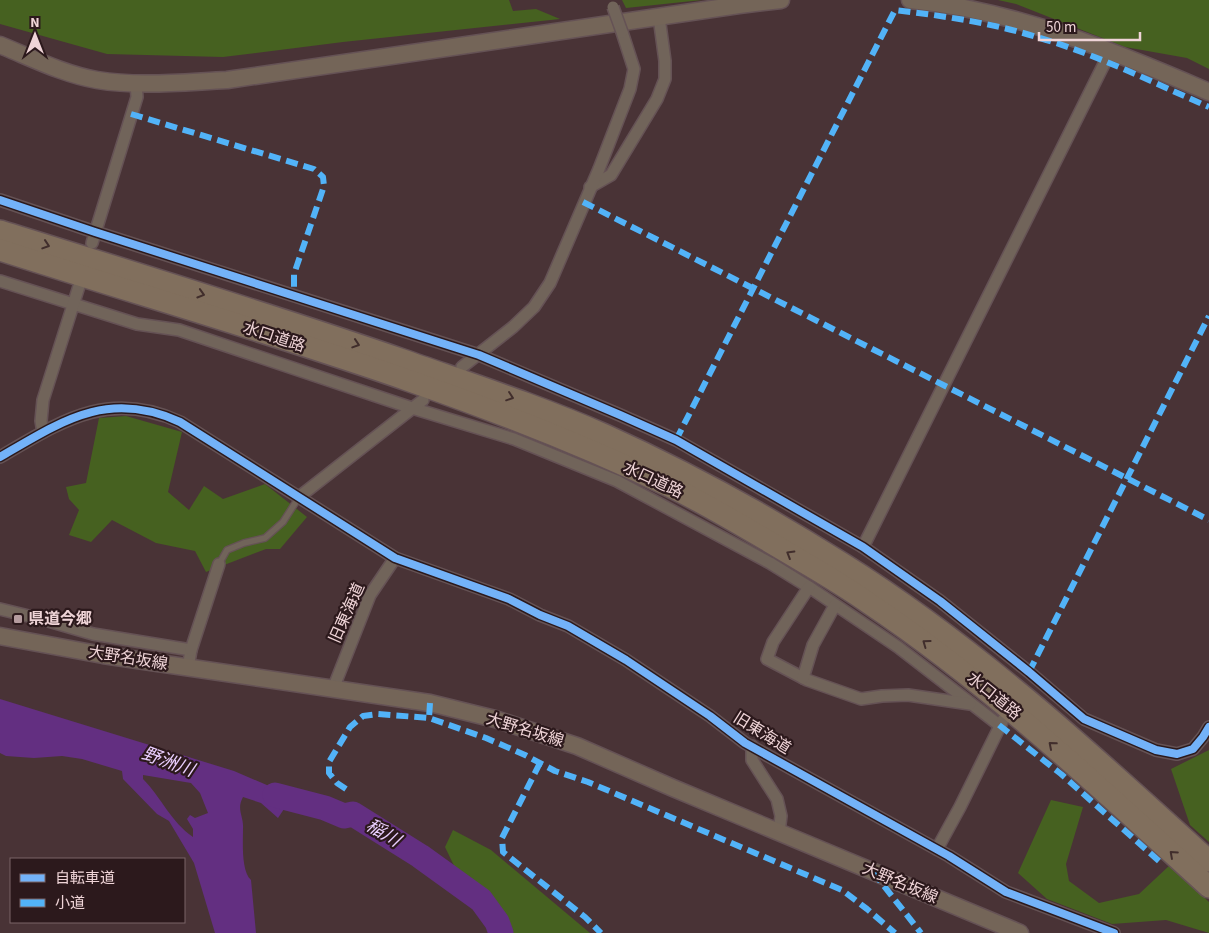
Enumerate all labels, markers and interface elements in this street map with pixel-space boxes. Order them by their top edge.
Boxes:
north arrow [10,10,60,60]
scale bar [1039,10,1140,42]
text: N [30,13,40,33]
text: 50 m [1046,17,1076,38]
one-way arrow [42,240,50,250]
one-way arrow [197,289,205,299]
street label: 水口道路 [240,317,308,357]
one-way arrow [351,338,360,348]
one-way arrow [505,391,513,401]
street label: 水口道路 [619,457,687,503]
one-way arrow [787,551,796,561]
street label: 旧東海道 [324,579,370,647]
place label: 県道今郷 [28,608,92,630]
marker: 県道今郷 [12,613,24,625]
one-way arrow [922,640,932,649]
street label: 大野名坂線 [87,641,169,675]
street label: 水口道路 [962,667,1026,725]
street label: 旧東海道 [729,707,795,759]
street label: 大野名坂線 [484,708,566,752]
water label: 野洲川 [138,741,200,784]
one-way arrow [1049,742,1058,751]
water label: 稲川 [361,813,407,854]
one-way arrow [1169,851,1178,860]
street label: 大野名坂線 [859,857,941,909]
legend [10,858,185,923]
text: 自転車道 [55,868,115,889]
text: 小道 [55,893,85,914]

